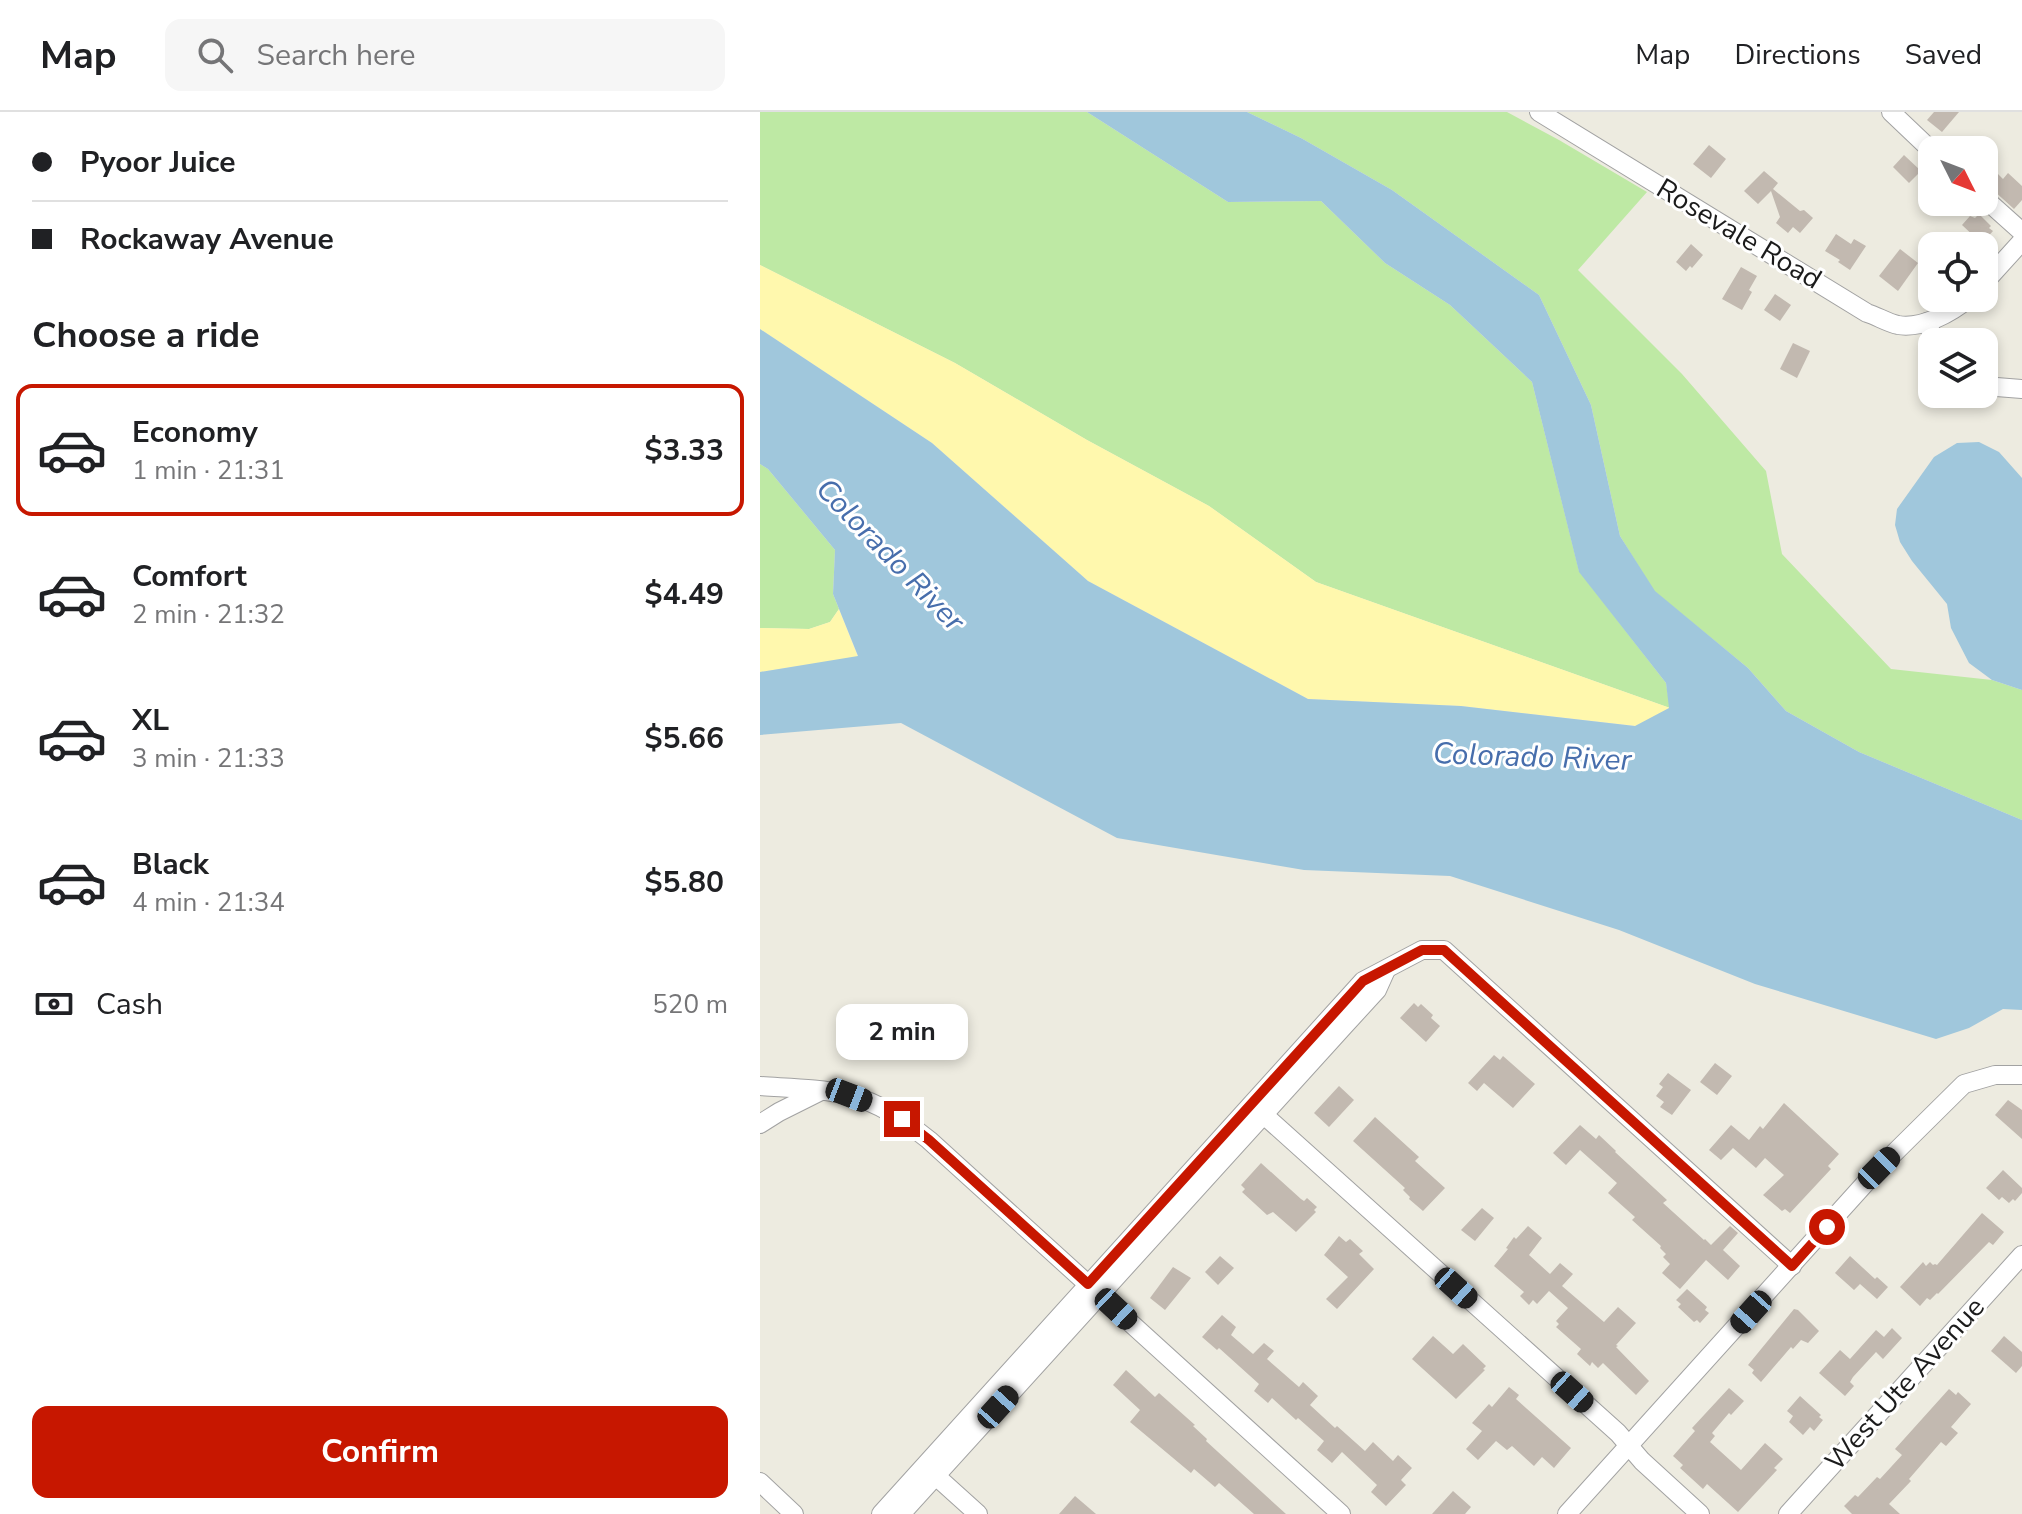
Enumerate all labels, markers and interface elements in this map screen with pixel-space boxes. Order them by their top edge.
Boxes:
search box [165,19,725,91]
text: Map [40,30,117,81]
icon: search [193,33,237,77]
text: Search here [257,35,416,76]
text: Map [1635,36,1690,74]
text: Directions [1734,36,1861,74]
text: Saved [1905,36,1982,74]
north arrow [1918,136,1998,216]
map controls [1918,136,1998,408]
text: Pyoor Juice [80,142,235,183]
street label: Rosevale Road [1649,170,1829,298]
text: Rockaway Avenue [80,219,334,260]
button: locate [1918,232,1998,312]
text: Choose a ride [32,311,260,360]
button: layers [1918,328,1998,408]
text: Economy [132,412,258,453]
icon: car [36,414,108,486]
text: $3.33 [645,430,724,471]
text: 1 min · 21:31 [132,453,285,488]
water label: Colorado River [806,469,975,642]
text: Comfort [132,556,247,597]
icon: car [36,558,108,630]
text: $4.49 [645,574,724,615]
text: 2 min · 21:32 [132,597,285,632]
text: XL [132,700,169,741]
icon: car [36,702,108,774]
text: $5.66 [645,718,724,759]
water label: Colorado River [1432,733,1633,781]
text: 3 min · 21:33 [132,741,285,776]
text: Black [132,844,209,885]
icon: car [36,846,108,918]
text: $5.80 [645,862,724,903]
text: 4 min · 21:34 [132,885,285,920]
icon: cash [32,982,76,1026]
text: Cash [96,984,163,1025]
text: 520 m [652,987,728,1022]
callout: 2 min [836,1003,968,1059]
text: 2 min [868,1014,936,1049]
car [822,1075,876,1115]
route end [884,1101,920,1137]
car [1854,1143,1904,1193]
route start [1809,1209,1845,1245]
car [1430,1263,1482,1313]
car [1090,1284,1142,1334]
car [1726,1286,1776,1338]
street label: West Ute Avenue [1817,1289,1993,1479]
car [1546,1367,1598,1417]
car [973,1381,1023,1433]
button: Confirm [32,1406,728,1498]

